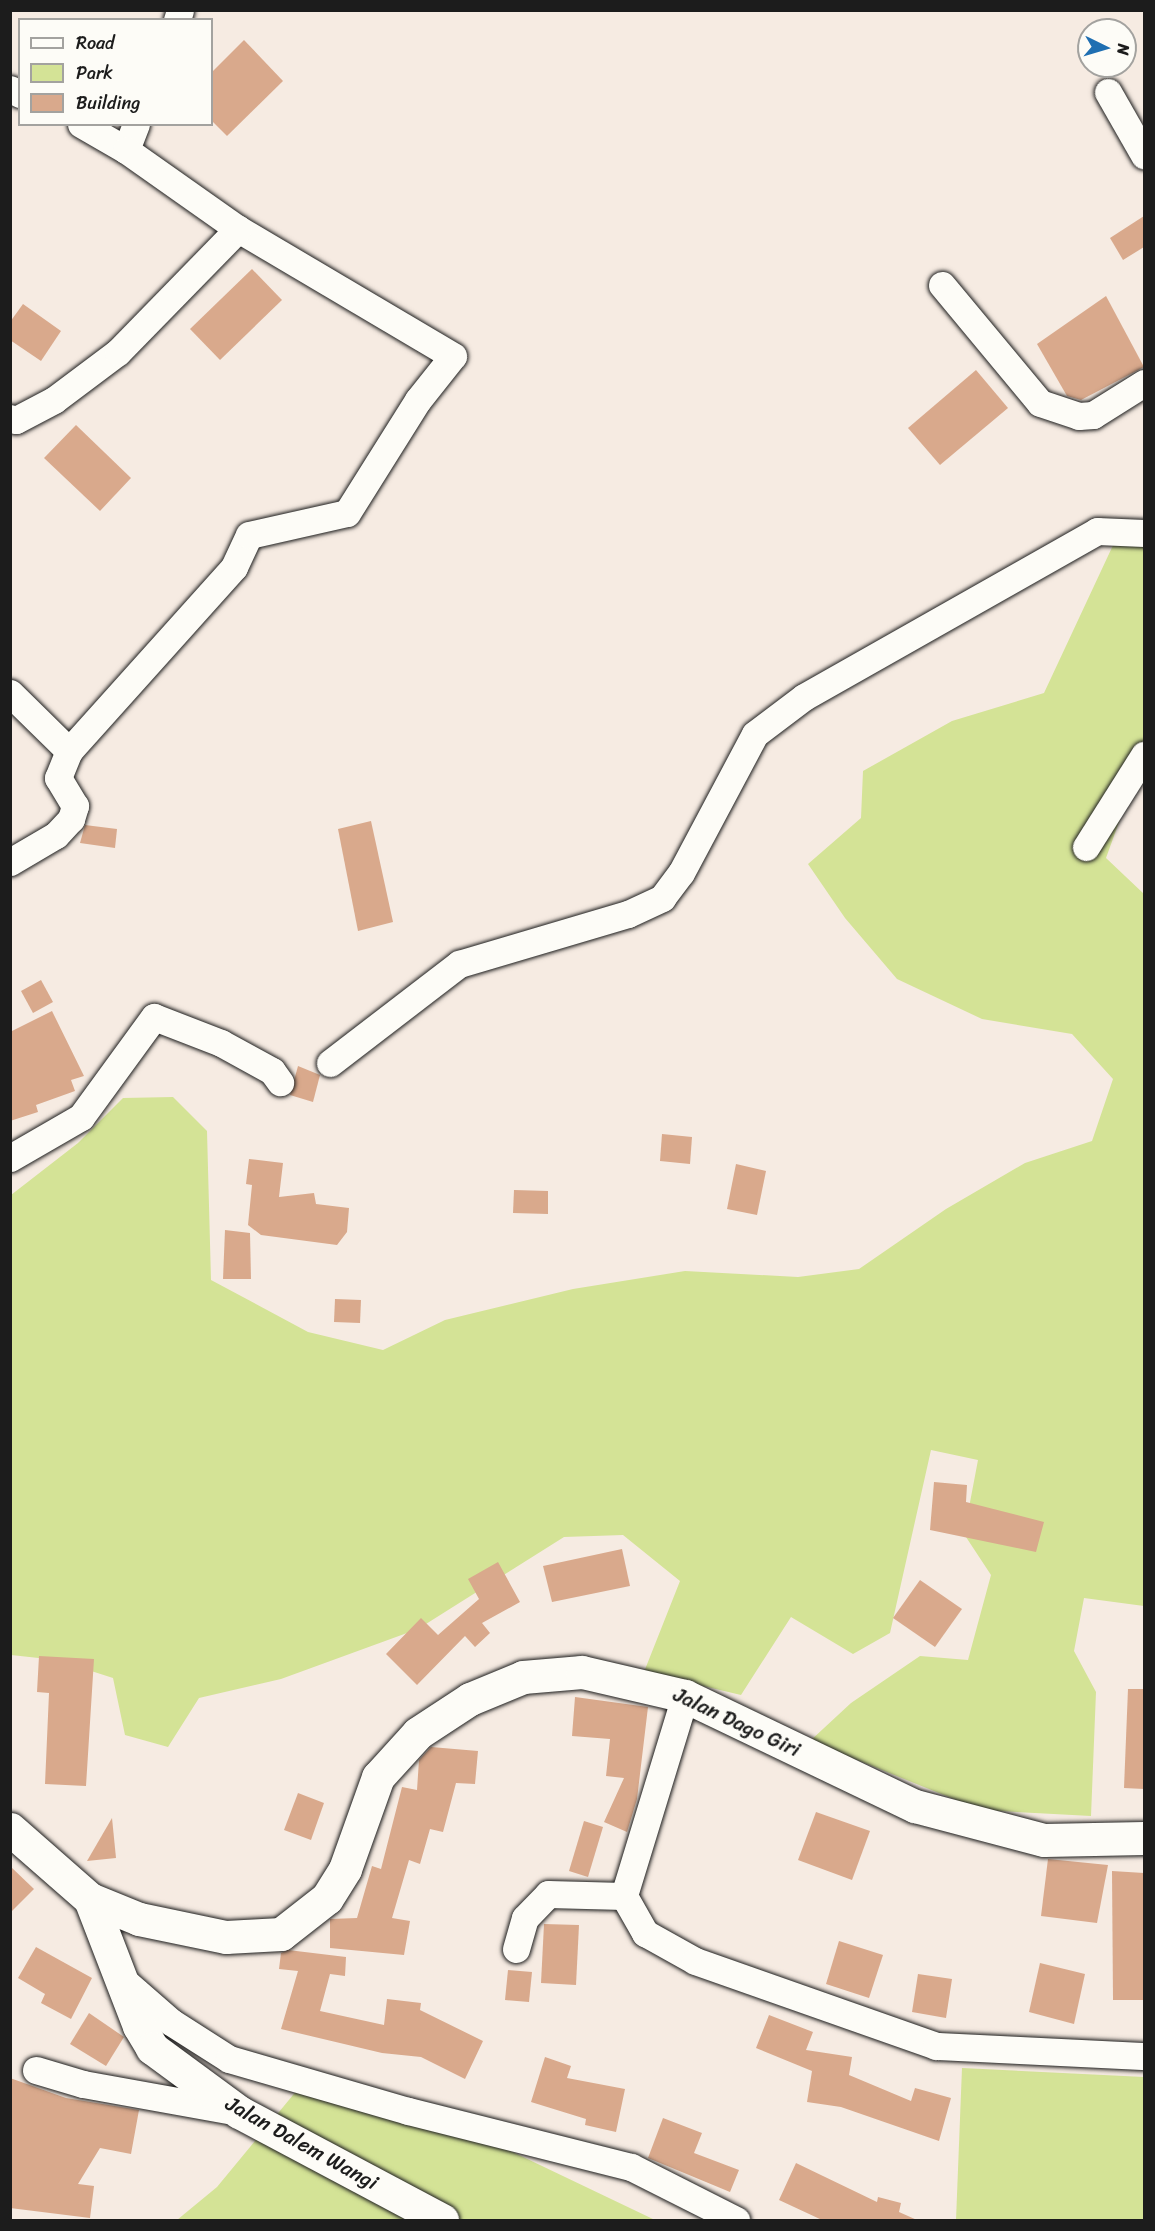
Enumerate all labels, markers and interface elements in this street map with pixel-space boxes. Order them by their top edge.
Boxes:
legend [18,18,213,126]
north arrow [1077,18,1137,78]
text: Road [76,27,115,59]
text: N [1109,43,1138,56]
text: Park [76,57,113,89]
text: Building [76,87,140,119]
street label: Jalan Dago Giri [670,1682,804,1762]
street label: Jalan Dalem Wangi [222,2091,382,2195]

